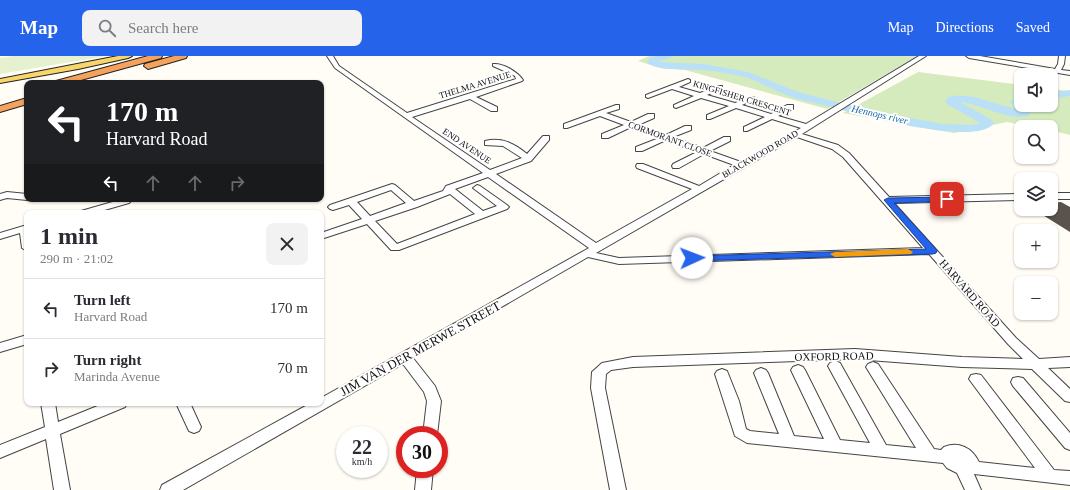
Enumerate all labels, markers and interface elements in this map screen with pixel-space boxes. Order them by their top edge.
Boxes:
search box [82,10,362,46]
text: Map [20,17,58,38]
icon: search [96,17,118,39]
text: Search here [128,20,198,36]
text: Map [888,20,913,35]
text: Directions [935,20,994,35]
text: Saved [1016,20,1050,35]
map controls [1014,68,1058,320]
button: sound [1014,68,1058,112]
street label: THELMA AVENUE [438,69,513,101]
street label: KINGFISHER CRESCENT [692,78,793,118]
icon: left [40,96,92,148]
text: 170 m [106,96,178,127]
water label: Hennops river [850,102,909,126]
street label: CORMORANT CLOSE [627,119,714,159]
button: search [1014,120,1058,164]
street label: END AVENUE [441,126,493,166]
street label: BLACKWOOD ROAD [720,128,800,180]
text: Harvard Road [106,129,207,149]
icon: left [100,172,122,194]
icon: ahead [142,172,164,194]
icon: ahead [184,172,206,194]
icon: right [226,172,248,194]
button: layers [1014,172,1058,216]
pin [930,182,964,216]
icon: arrive [936,188,958,210]
text: 1 min [40,223,98,249]
button: close [266,223,308,265]
button: + [1014,224,1058,268]
position arrow [671,237,713,279]
text: 290 m · 21:02 [40,251,113,266]
street label: HARVARD ROAD [937,257,1003,329]
button: − [1014,276,1058,320]
text: Turn left [74,292,131,308]
icon: left [40,298,62,320]
street label: JIM VAN DER MERWE STREET [337,298,503,399]
text: 170 m [270,300,308,316]
text: Harvard Road [74,309,147,324]
street label: OXFORD ROAD [794,349,874,363]
text: Turn right [74,352,141,368]
icon: right [40,358,62,380]
text: 70 m [278,360,308,376]
text: Marinda Avenue [74,369,160,384]
speed limit sign: 30 [396,426,448,478]
text: 22 [352,436,372,458]
text: km/h [352,456,372,467]

